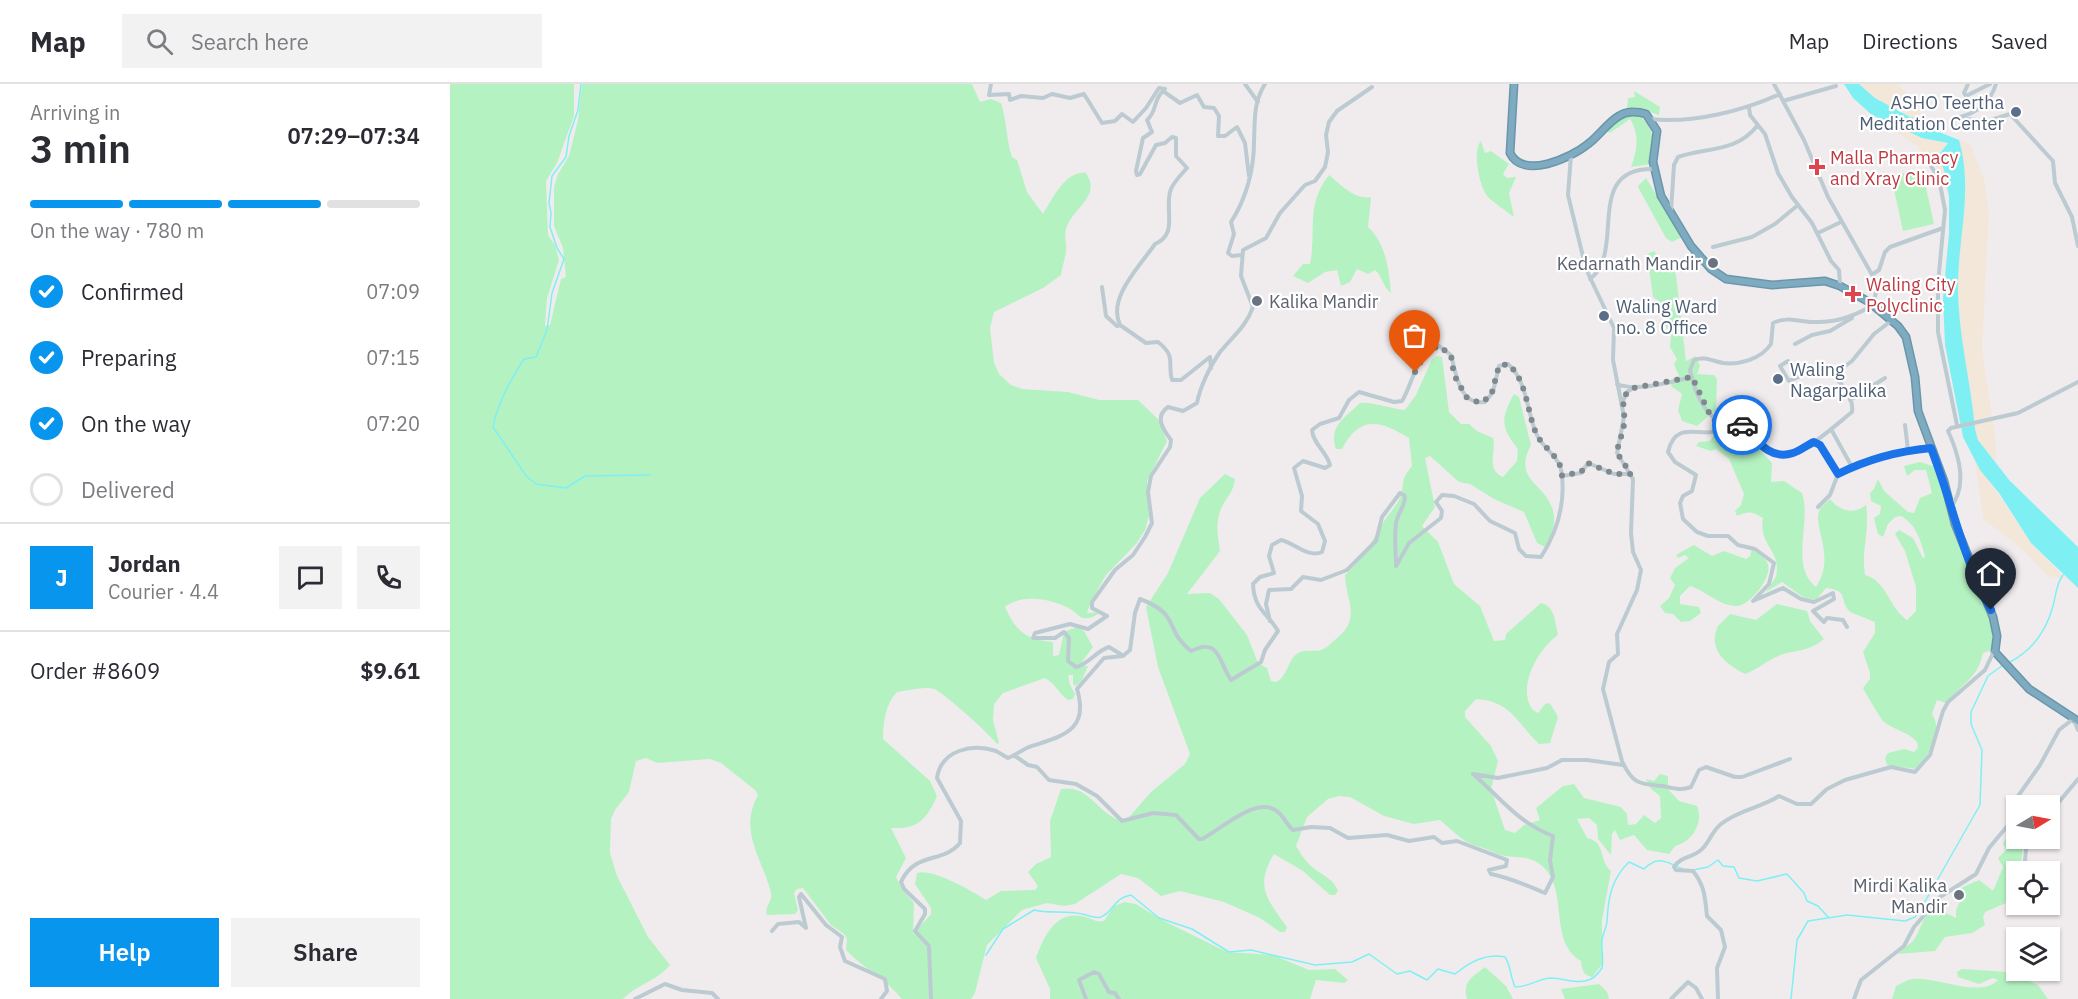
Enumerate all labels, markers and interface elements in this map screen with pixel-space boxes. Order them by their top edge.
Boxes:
search box [122,14,542,68]
text: Map [30,23,86,60]
icon: search [143,25,176,58]
text: Search here [191,27,309,56]
text: Map [1789,27,1829,55]
text: Directions [1862,27,1958,55]
text: Saved [1991,27,2048,55]
place label: ASHO Teertha Meditation Center [1859,91,2004,135]
text: Arriving in [30,99,120,126]
marker: ASHO Teertha Meditation Center [2009,105,2023,119]
text: 07:29–07:34 [287,121,420,150]
text: 3 min [30,123,131,174]
place label: Malla Pharmacy and Xray Clinic [1830,146,1959,190]
marker: Malla Pharmacy and Xray Clinic [1808,158,1826,176]
text: On the way · 780 m [30,217,204,244]
place label: Kedarnath Mandir [1557,252,1701,275]
marker: Kedarnath Mandir [1706,256,1720,270]
place label: Waling City Polyclinic [1866,273,1956,317]
icon: check [30,275,63,308]
text: Confirmed [81,277,184,306]
text: 07:09 [366,278,420,305]
marker: Waling City Polyclinic [1844,285,1862,303]
place label: Kalika Mandir [1269,290,1379,313]
marker: Kalika Mandir [1250,294,1264,308]
place label: Waling Ward no. 8 Office [1616,295,1717,339]
marker: Waling Ward no. 8 Office [1597,309,1611,323]
pin [1389,310,1440,372]
icon: bag [1398,319,1431,352]
icon: check [30,341,63,374]
text: Preparing [81,343,176,372]
text: 07:15 [366,344,420,371]
place label: Waling Nagarpalika [1790,358,1887,402]
marker: Waling Nagarpalika [1771,372,1785,386]
courier [1712,395,1772,455]
icon: check [30,407,63,440]
text: On the way [81,409,191,438]
icon: car [1726,409,1759,442]
text: 07:20 [366,410,420,437]
text: Delivered [81,475,175,504]
button: chat [279,546,342,609]
button: phone [357,546,420,609]
pin [1965,548,2016,610]
text: Jordan [108,549,181,578]
icon: home [1974,557,2007,590]
text: J [55,563,68,592]
text: Courier · 4.4 [108,578,219,605]
text: Order #8609 [30,656,160,685]
text: $9.61 [360,656,420,685]
north arrow [2006,795,2060,849]
map controls [2006,795,2060,981]
button: locate [2006,861,2060,915]
place label: Mirdi Kalika Mandir [1853,874,1947,918]
marker: Mirdi Kalika Mandir [1952,888,1966,902]
button: Help [30,918,219,987]
button: Share [231,918,420,987]
button: layers [2006,927,2060,981]

